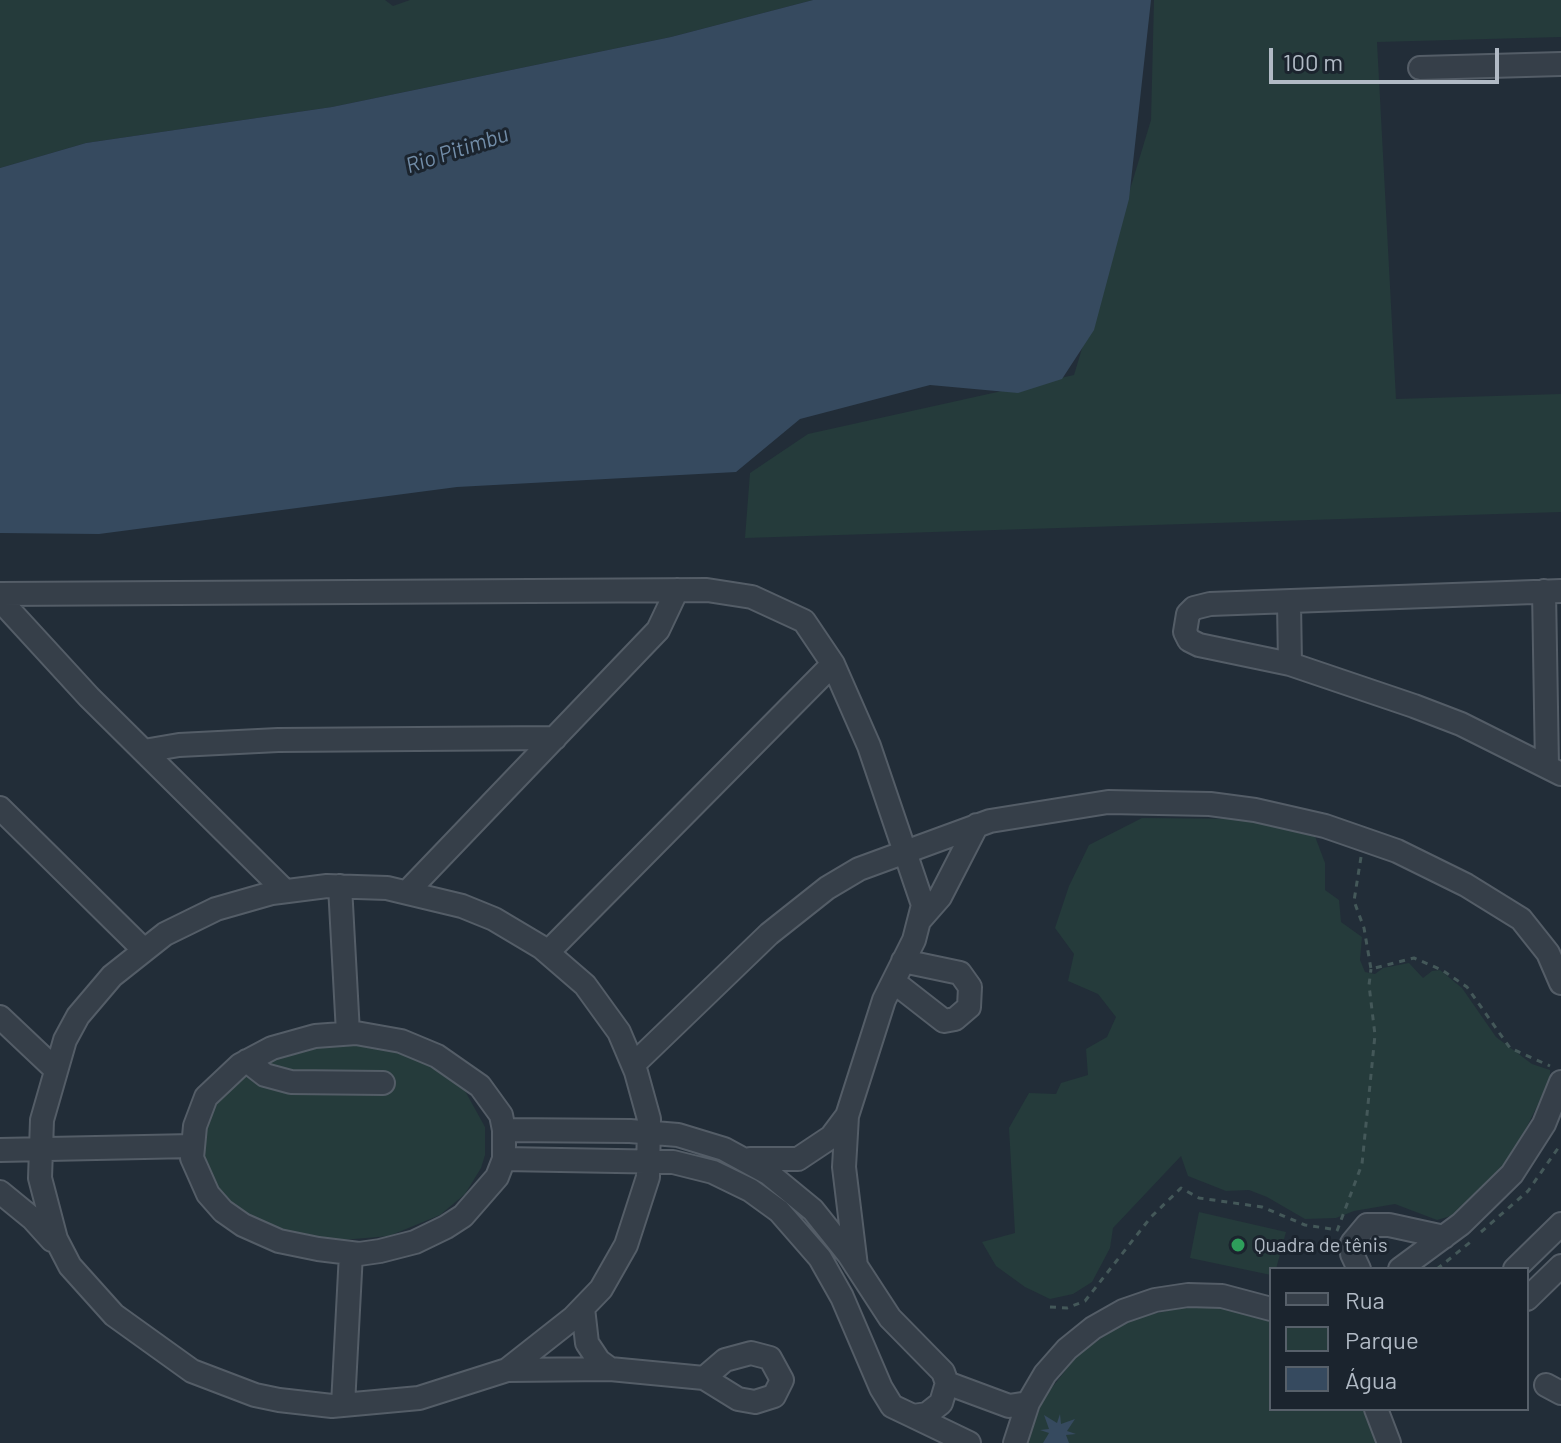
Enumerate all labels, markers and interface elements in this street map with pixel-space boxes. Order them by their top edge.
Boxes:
scale bar [1273,32,1503,82]
text: 100 m [1283,47,1343,76]
water label: Rio Pitimbu [402,121,512,179]
place label: Quadra de tênis [1254,1233,1388,1257]
marker: Quadra de tênis [1229,1236,1247,1254]
legend [1269,1267,1529,1411]
text: Rua [1345,1285,1385,1314]
text: Parque [1345,1325,1419,1354]
text: Água [1345,1365,1397,1394]

